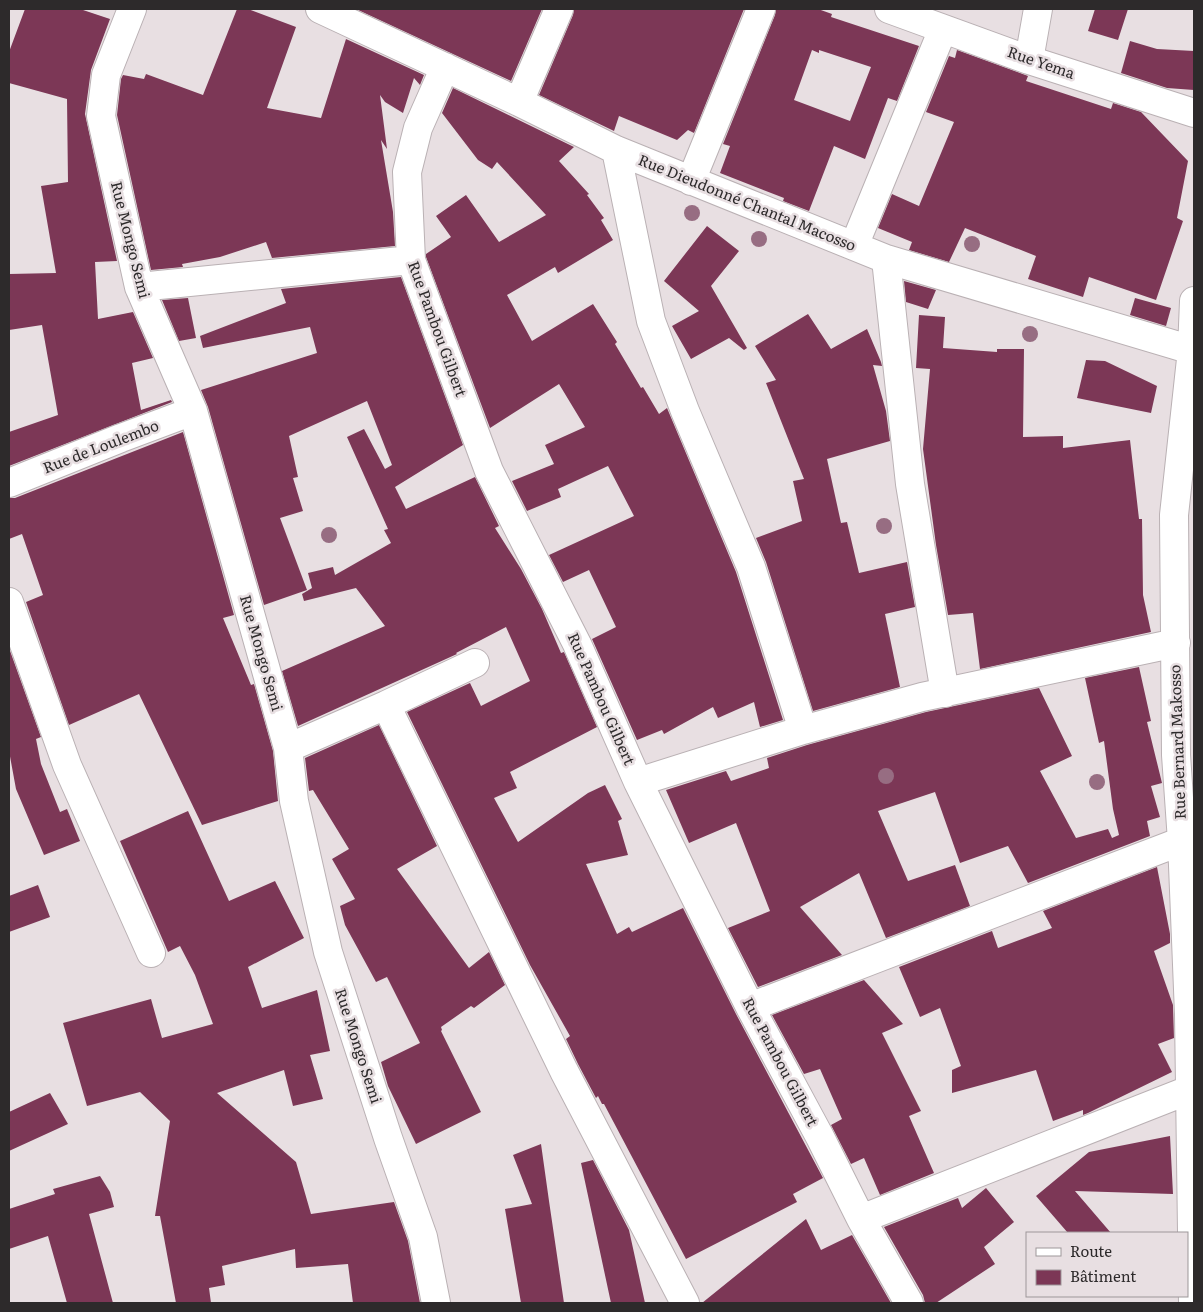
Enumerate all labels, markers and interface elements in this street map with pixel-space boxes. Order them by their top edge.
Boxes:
street label: Rue Yema [1005,39,1079,84]
street label: Rue Dieudonné Chantal Macosso [635,147,860,256]
street label: Rue Mongo Semi [106,179,157,301]
street label: Rue Pambou Gilbert [403,257,474,400]
street label: Rue de Loulembo [39,413,162,478]
street label: Rue Mongo Semi [235,592,290,713]
street label: Rue Pambou Gilbert [563,628,642,768]
street label: Rue Bernard Makosso [1162,664,1191,820]
street label: Rue Mongo Semi [330,985,389,1106]
street label: Rue Pambou Gilbert [738,993,825,1130]
legend [1026,1232,1188,1297]
text: Route [1070,1239,1112,1262]
text: Bâtiment [1070,1264,1136,1287]

